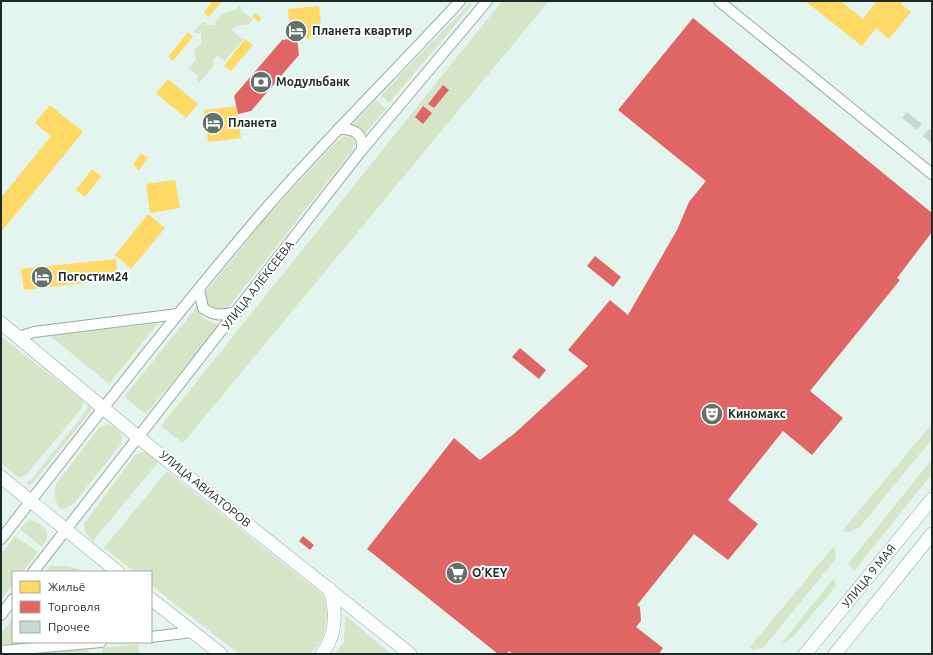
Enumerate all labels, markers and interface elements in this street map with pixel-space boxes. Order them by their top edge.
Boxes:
hotel icon: Планета квартир [283,18,309,44]
place label: Планета квартир [312,24,412,37]
bank icon: Модульбанк [248,69,274,95]
place label: Модульбанк [276,75,350,88]
hotel icon: Планета [200,110,226,136]
place label: Планета [228,116,277,129]
street label: УЛИЦА АЛЕКСЕЕВА [219,238,296,332]
hotel icon: Погостим24 [29,264,55,290]
place label: Погостим24 [58,270,129,283]
theatre icon: Киномакс [699,401,725,427]
place label: Киномакс [728,407,786,420]
street label: УЛИЦА АВИАТОРОВ [157,448,253,529]
street label: УЛИЦА 9 МАЯ [839,541,898,610]
supermarket icon: O’KEY [444,560,470,586]
place label: O’KEY [472,566,508,579]
legend [12,571,152,643]
text: Жильё [48,580,85,593]
text: Торговля [48,600,100,613]
text: Прочее [48,620,90,633]

